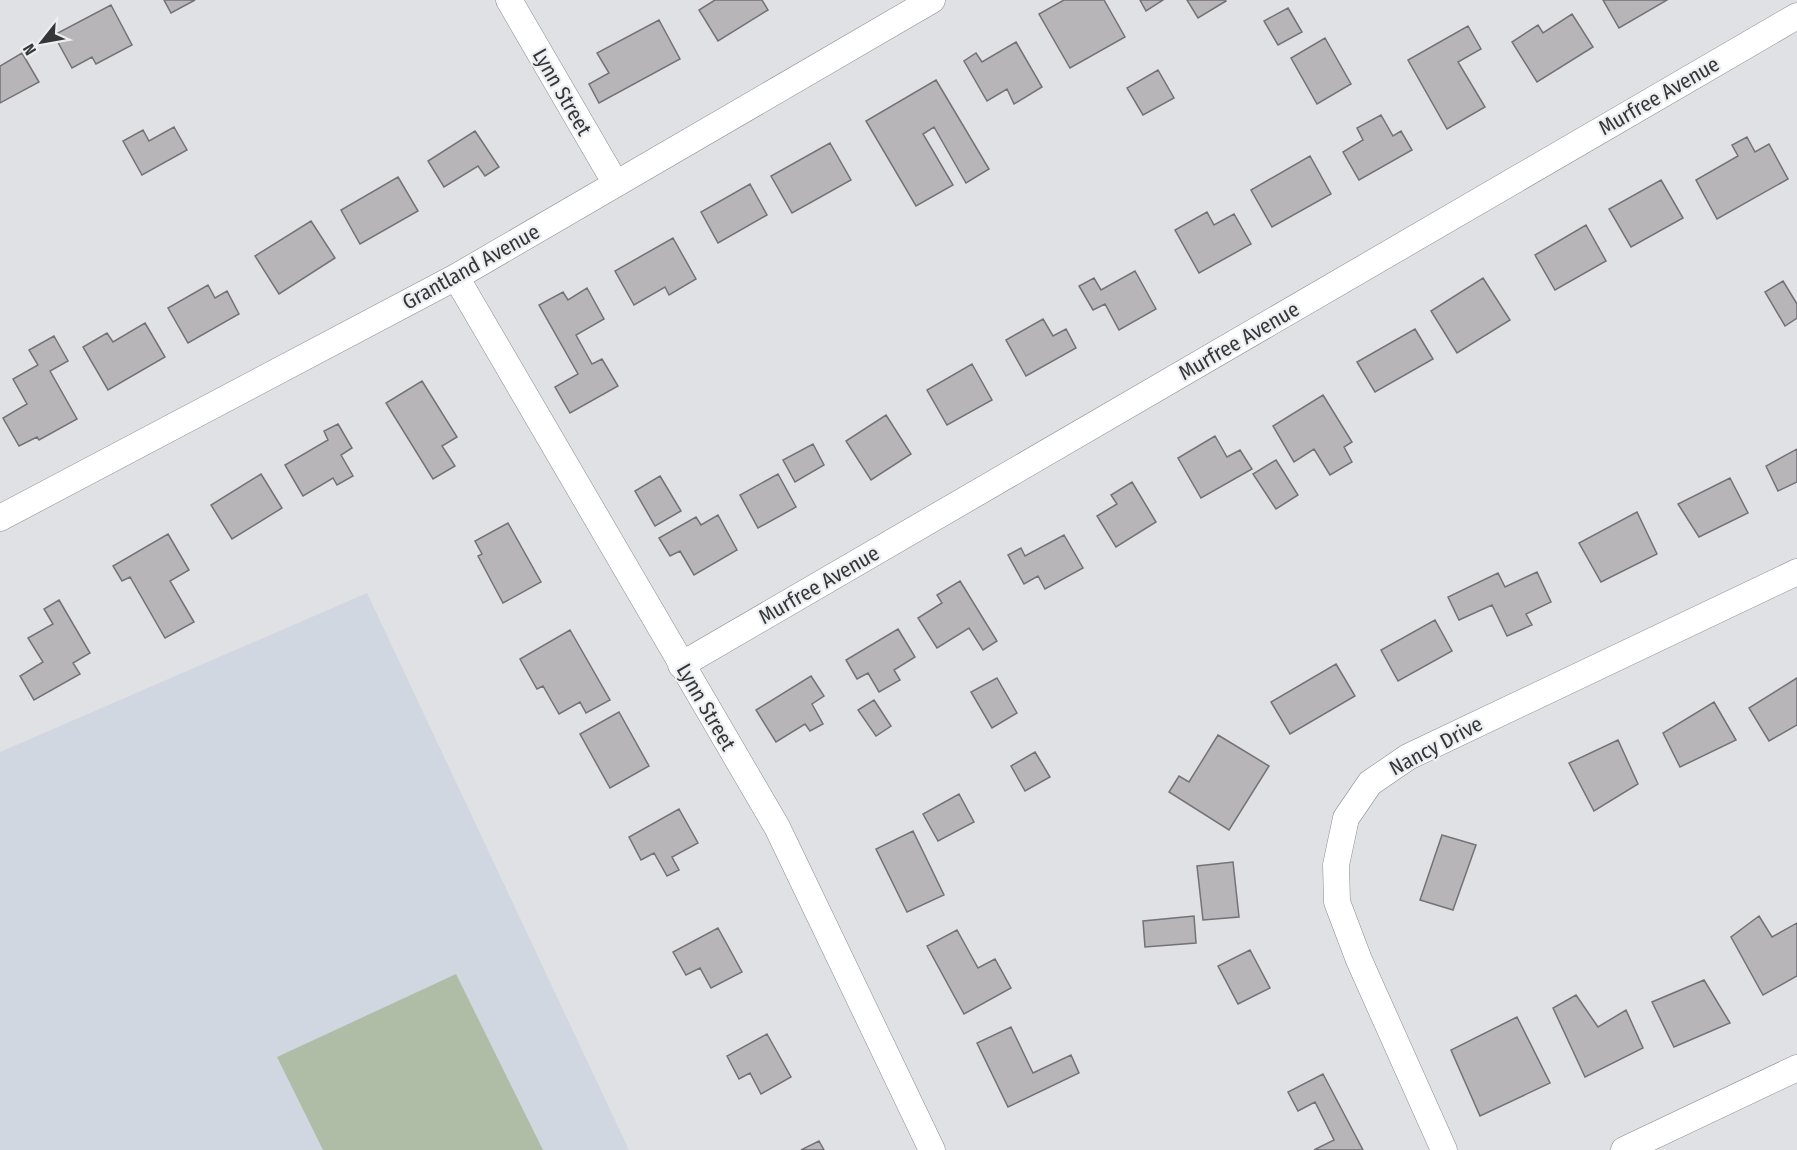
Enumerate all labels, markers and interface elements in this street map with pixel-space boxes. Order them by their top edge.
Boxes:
north arrow [12,12,72,72]
text: N [19,40,40,58]
street label: Lynn Street [527,44,597,140]
street label: Murfree Avenue [1594,51,1724,141]
street label: Grantland Avenue [398,219,544,315]
street label: Murfree Avenue [1174,296,1304,386]
street label: Murfree Avenue [754,540,884,630]
street label: Lynn Street [671,659,741,755]
street label: Nancy Drive [1385,711,1487,781]

